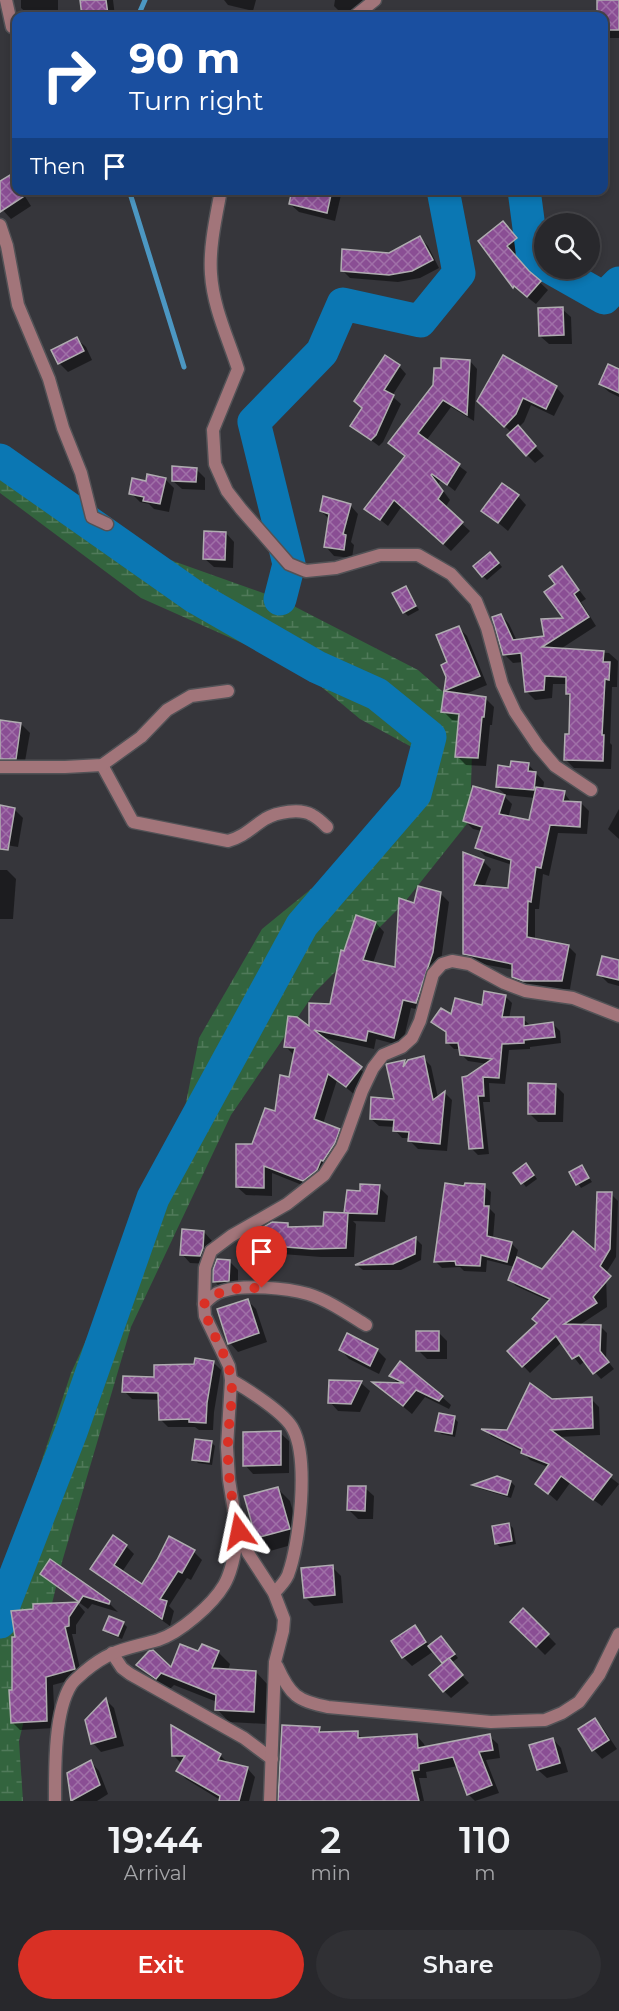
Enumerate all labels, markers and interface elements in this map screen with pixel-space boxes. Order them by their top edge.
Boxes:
text: 90 m [129,32,240,84]
icon: right [30,36,108,114]
text: Turn right [129,84,264,117]
icon: arrive [98,150,131,183]
text: Then [30,153,86,180]
map controls [534,213,600,279]
button: search [534,213,600,279]
pin [236,1226,287,1288]
icon: arrive [245,1235,278,1268]
position arrow [207,1499,271,1563]
text: 19:44 [108,1818,202,1862]
text: 2 [320,1818,341,1862]
text: 110 [459,1818,511,1862]
text: Arrival [124,1861,187,1885]
text: min [311,1861,351,1885]
text: m [474,1861,495,1885]
button: Exit [18,1930,304,1999]
button: Share [316,1930,601,1999]

